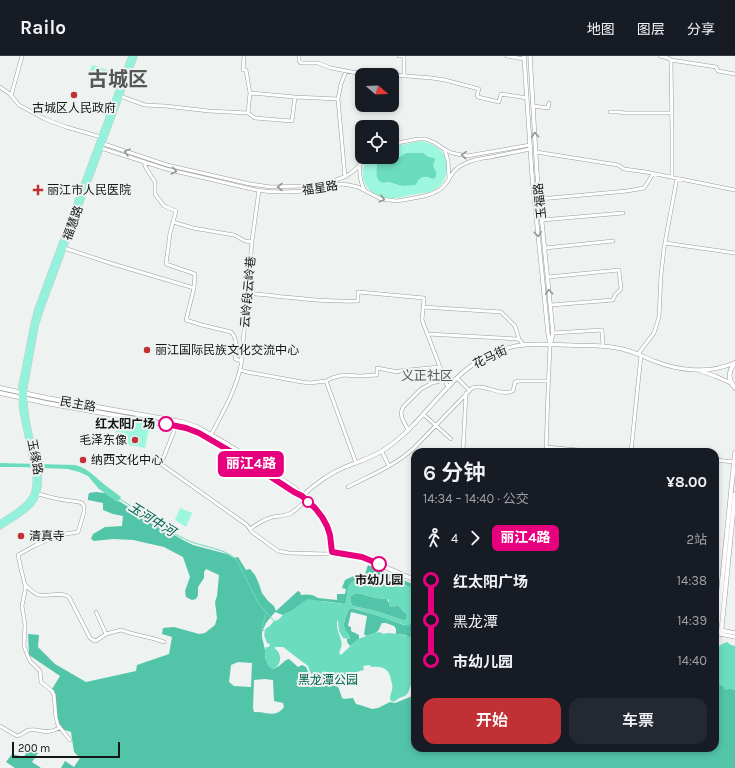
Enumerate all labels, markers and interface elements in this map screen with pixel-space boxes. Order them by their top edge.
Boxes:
text: Railo [20,17,66,39]
text: 地图 [587,21,615,38]
text: 图层 [637,21,665,38]
text: 分享 [687,21,715,38]
district label: 古城区 [88,68,148,91]
north arrow [355,68,399,112]
map controls [355,68,399,164]
marker: 古城区人民政府 [69,90,79,100]
place label: 古城区人民政府 [32,101,116,115]
button: locate [355,120,399,164]
one-way arrow [530,132,539,138]
one-way arrow [123,148,130,156]
one-way arrow [461,151,467,160]
one-way arrow [170,166,177,175]
street label: 福星路 [301,178,339,198]
street label: 玉福路 [531,182,549,220]
place label: 丽江市人民医院 [47,183,131,197]
one-way arrow [277,183,283,191]
marker: 丽江市人民医院 [32,184,44,196]
one-way arrow [379,194,385,202]
street label: 福慧路 [60,204,86,242]
one-way arrow [533,231,542,237]
street label: 云岭段云岭巷 [238,256,258,328]
one-way arrow [545,289,554,295]
place label: 丽江国际民族文化交流中心 [155,343,299,357]
street label: 花马街 [471,343,509,371]
marker: 丽江国际民族文化交流中心 [142,345,152,355]
district label: 义正社区 [401,368,453,383]
street label: 民主路 [59,394,97,414]
marker: 红太阳广场 [158,416,174,432]
place label: 红太阳广场 [95,417,155,431]
place label: 毛泽东像 [79,433,127,447]
marker: 毛泽东像 [130,435,140,445]
street label: 玉缘路 [25,438,45,476]
line badge: 丽江4路 [223,451,279,477]
place label: 纳西文化中心 [91,453,163,467]
marker: 纳西文化中心 [78,455,88,465]
text: 丽江4路 [226,455,276,472]
text: 6 分钟 [423,460,486,486]
text: ¥8.00 [666,473,707,491]
text: 14:34 – 14:40 · 公交 [423,491,529,506]
unlabelled marker [302,496,314,508]
water label: 玉河中河 [126,499,181,541]
icon: walk [423,527,445,549]
icon: forward [464,527,486,549]
place label: 清真寺 [29,529,65,543]
text: 丽江4路 [500,529,551,546]
marker: 清真寺 [16,531,26,541]
text: 4 [451,531,458,546]
text: 2站 [686,532,707,547]
marker: 市幼儿园 [371,556,387,572]
place label: 市幼儿园 [355,573,403,587]
text: 红太阳广场 [453,573,528,591]
text: 14:38 [677,573,707,588]
text: 黑龙潭 [453,613,498,631]
text: 14:39 [677,613,707,628]
text: 市幼儿园 [453,653,513,671]
text: 14:40 [677,653,707,668]
park label: 黑龙潭公园 [298,673,358,687]
button: 开始 [423,698,561,744]
button: 车票 [569,698,707,744]
scale bar [12,740,120,759]
text: 200 m [18,742,50,755]

